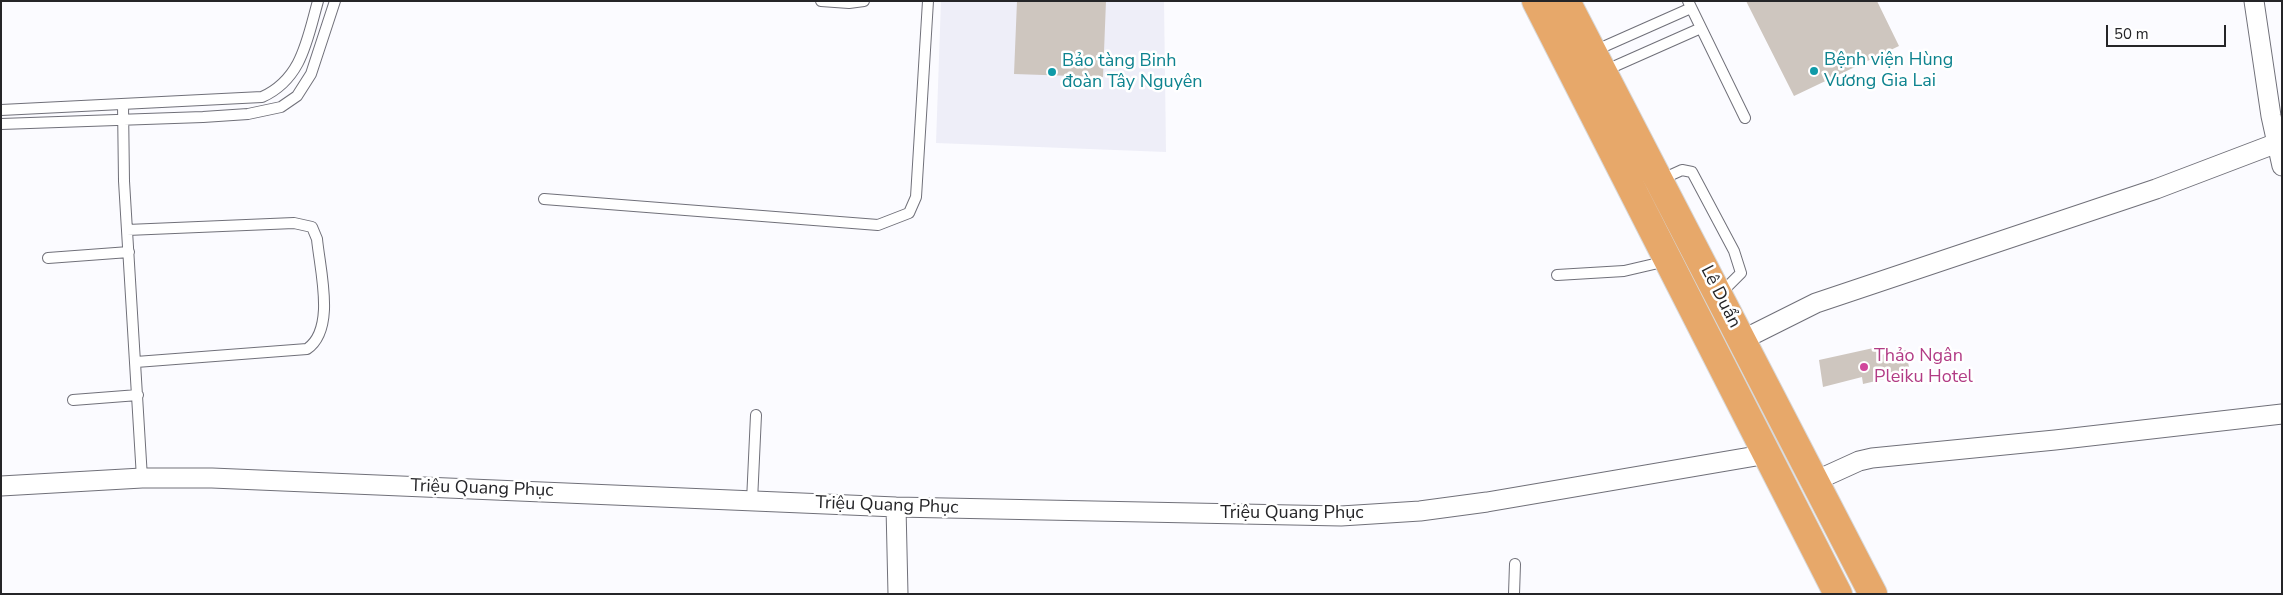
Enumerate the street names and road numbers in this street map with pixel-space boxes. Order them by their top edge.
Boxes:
street label: Lê Duẩn [1695,262,1745,332]
street label: Triệu Quang Phục [410,476,554,502]
street label: Triệu Quang Phục [815,493,959,519]
street label: Triệu Quang Phục [1220,503,1364,525]

